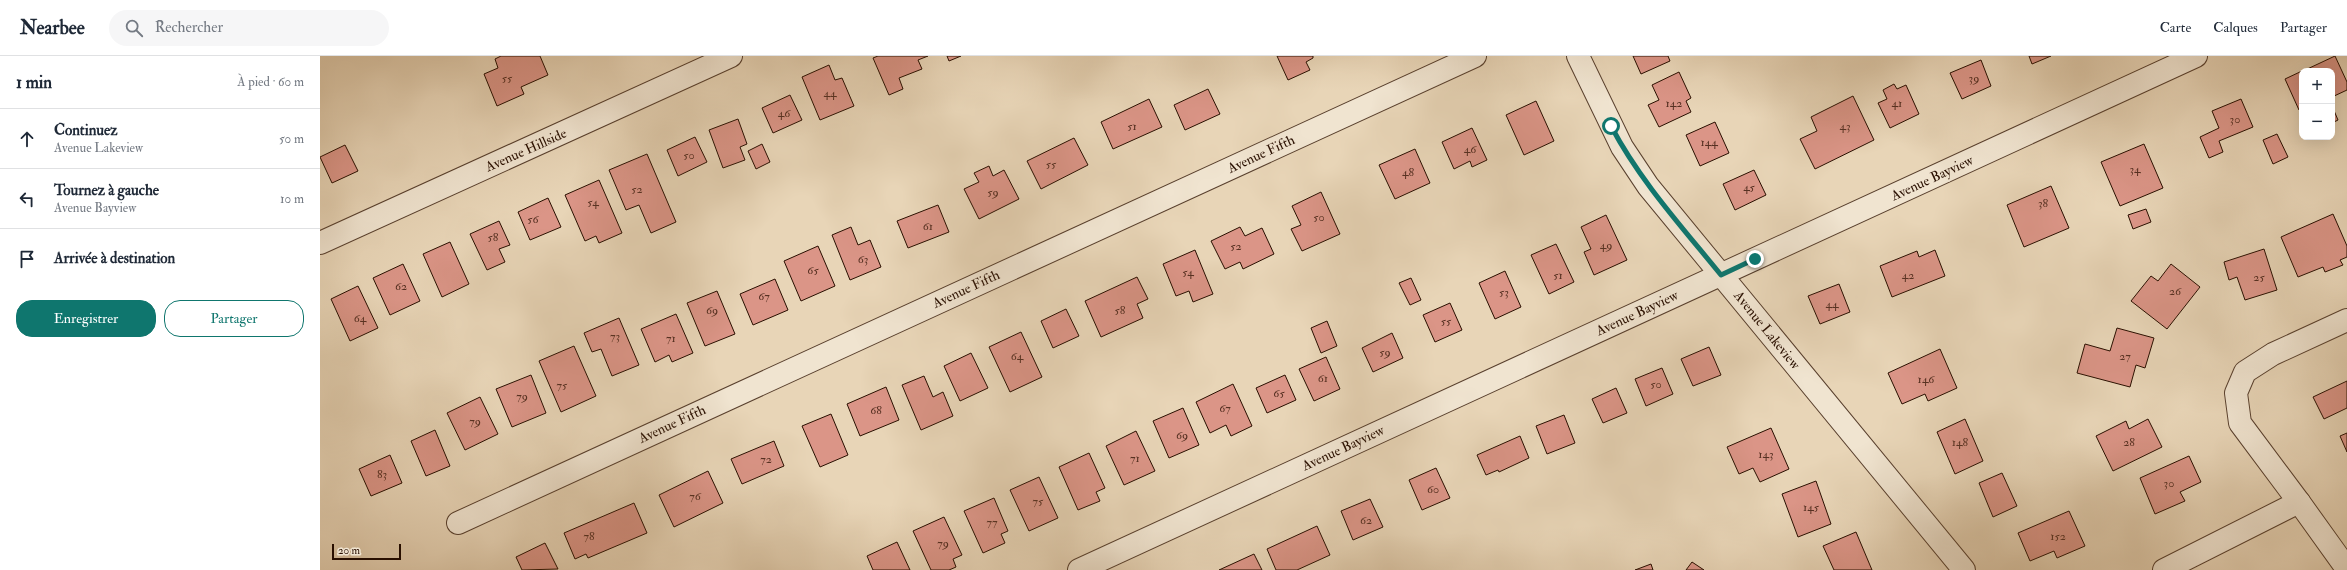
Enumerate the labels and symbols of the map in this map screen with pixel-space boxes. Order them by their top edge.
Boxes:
house number: 55 [502,71,513,86]
house number: 39 [1969,71,1979,86]
house number: 44 [824,86,837,101]
house number: 142 [1666,96,1682,111]
house number: 41 [1892,96,1902,111]
house number: 46 [778,106,791,121]
house number: 30 [2230,112,2240,127]
route start [1602,117,1620,135]
house number: 51 [1127,119,1137,134]
house number: 43 [1839,119,1851,134]
street label: Avenue Hillside [482,124,569,176]
street label: Avenue Fifth [1224,131,1298,177]
house number: 144 [1700,135,1718,150]
house number: 46 [1464,142,1477,157]
house number: 50 [683,148,695,163]
street label: Avenue Bayview [1887,151,1976,206]
house number: 55 [1046,157,1057,172]
house number: 34 [2129,162,2141,177]
house number: 48 [1402,165,1414,180]
house number: 45 [1743,180,1756,195]
house number: 52 [631,182,643,197]
house number: 59 [987,185,999,200]
house number: 54 [587,195,599,210]
house number: 38 [2038,196,2048,211]
house number: 50 [1313,210,1325,225]
house number: 56 [527,212,540,227]
house number: 61 [923,219,933,234]
house number: 58 [488,230,499,245]
house number: 49 [1600,238,1612,253]
house number: 52 [1230,239,1242,254]
route end [1746,250,1764,268]
house number: 63 [858,252,868,267]
house number: 65 [807,263,819,278]
house number: 54 [1182,265,1194,280]
street label: Avenue Fifth [929,266,1003,312]
house number: 51 [1553,268,1563,283]
house number: 42 [1902,268,1914,283]
house number: 25 [2253,270,2265,285]
house number: 62 [395,279,407,294]
house number: 26 [2169,284,2182,299]
house number: 53 [1499,285,1509,300]
street label: Avenue Bayview [1592,286,1681,341]
street label: Avenue Lakeview [1730,287,1804,373]
house number: 67 [758,289,770,304]
house number: 44 [1826,297,1839,312]
house number: 69 [706,303,718,318]
house number: 58 [1115,303,1126,318]
house number: 64 [354,311,367,326]
house number: 55 [1441,314,1452,329]
house number: 73 [610,329,620,344]
house number: 71 [666,331,676,346]
house number: 59 [1379,345,1391,360]
house number: 64 [1011,349,1024,364]
house number: 27 [2119,349,2131,364]
house number: 61 [1318,371,1328,386]
house number: 146 [1918,372,1935,387]
house number: 50 [1650,377,1662,392]
house number: 75 [557,378,568,393]
house number: 65 [1273,386,1285,401]
house number: 79 [516,389,528,404]
street label: Avenue Fifth [635,401,709,447]
house number: 67 [1219,401,1231,416]
house number: 68 [870,403,882,418]
house number: 79 [469,414,481,429]
street label: Avenue Bayview [1298,421,1387,476]
house number: 69 [1176,428,1188,443]
house number: 148 [1952,435,1969,450]
house number: 28 [2123,435,2135,450]
house number: 143 [1758,447,1774,462]
house number: 71 [1130,451,1140,466]
house number: 72 [760,452,772,467]
house number: 83 [377,467,387,482]
house number: 30 [2164,476,2174,491]
house number: 60 [1427,482,1439,497]
house number: 76 [689,489,702,504]
house number: 75 [1033,494,1044,509]
house number: 145 [1803,500,1820,515]
house number: 62 [1360,513,1372,528]
house number: 77 [986,515,998,530]
house number: 78 [583,529,595,544]
house number: 152 [2050,529,2066,544]
house number: 79 [937,536,949,551]
scale bar [332,542,401,561]

